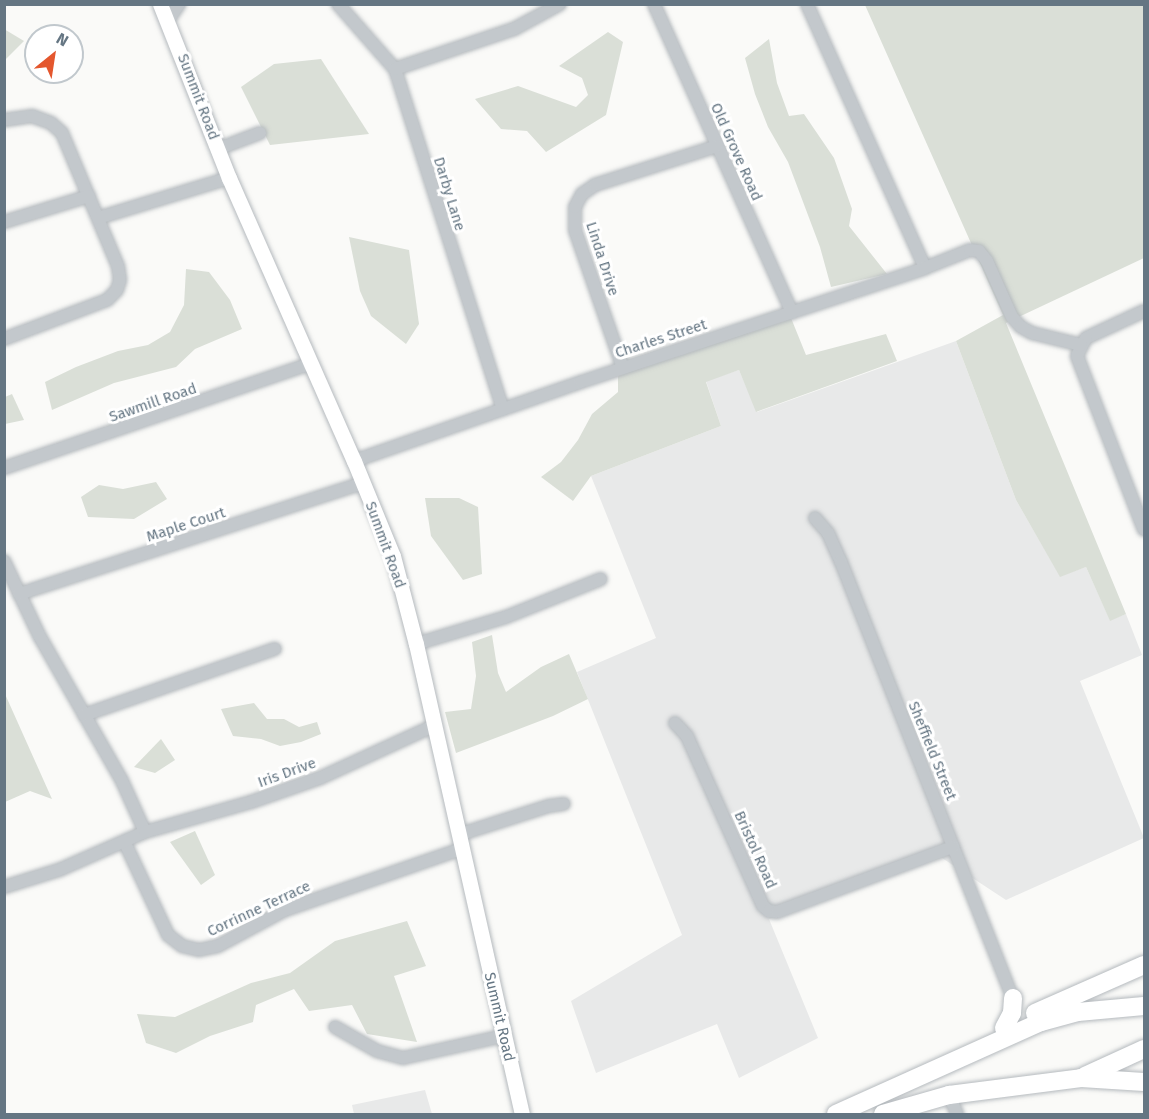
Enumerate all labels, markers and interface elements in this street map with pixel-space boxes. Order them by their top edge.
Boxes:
north arrow [24,24,84,84]
text: N [53,29,72,51]
street label: Summit Road [173,51,223,143]
street label: Old Grove Road [706,100,766,204]
street label: Darby Lane [429,155,469,233]
street label: Linda Drive [582,220,622,298]
street label: Charles Street [613,316,709,362]
street label: Sawmill Road [107,380,199,426]
street label: Summit Road [361,499,409,591]
street label: Maple Court [144,504,228,546]
street label: Sheffield Street [904,699,960,803]
street label: Iris Drive [255,754,319,792]
street label: Bristol Road [730,808,780,892]
street label: Corrinne Terrace [205,877,313,941]
street label: Summit Road [480,971,518,1063]

